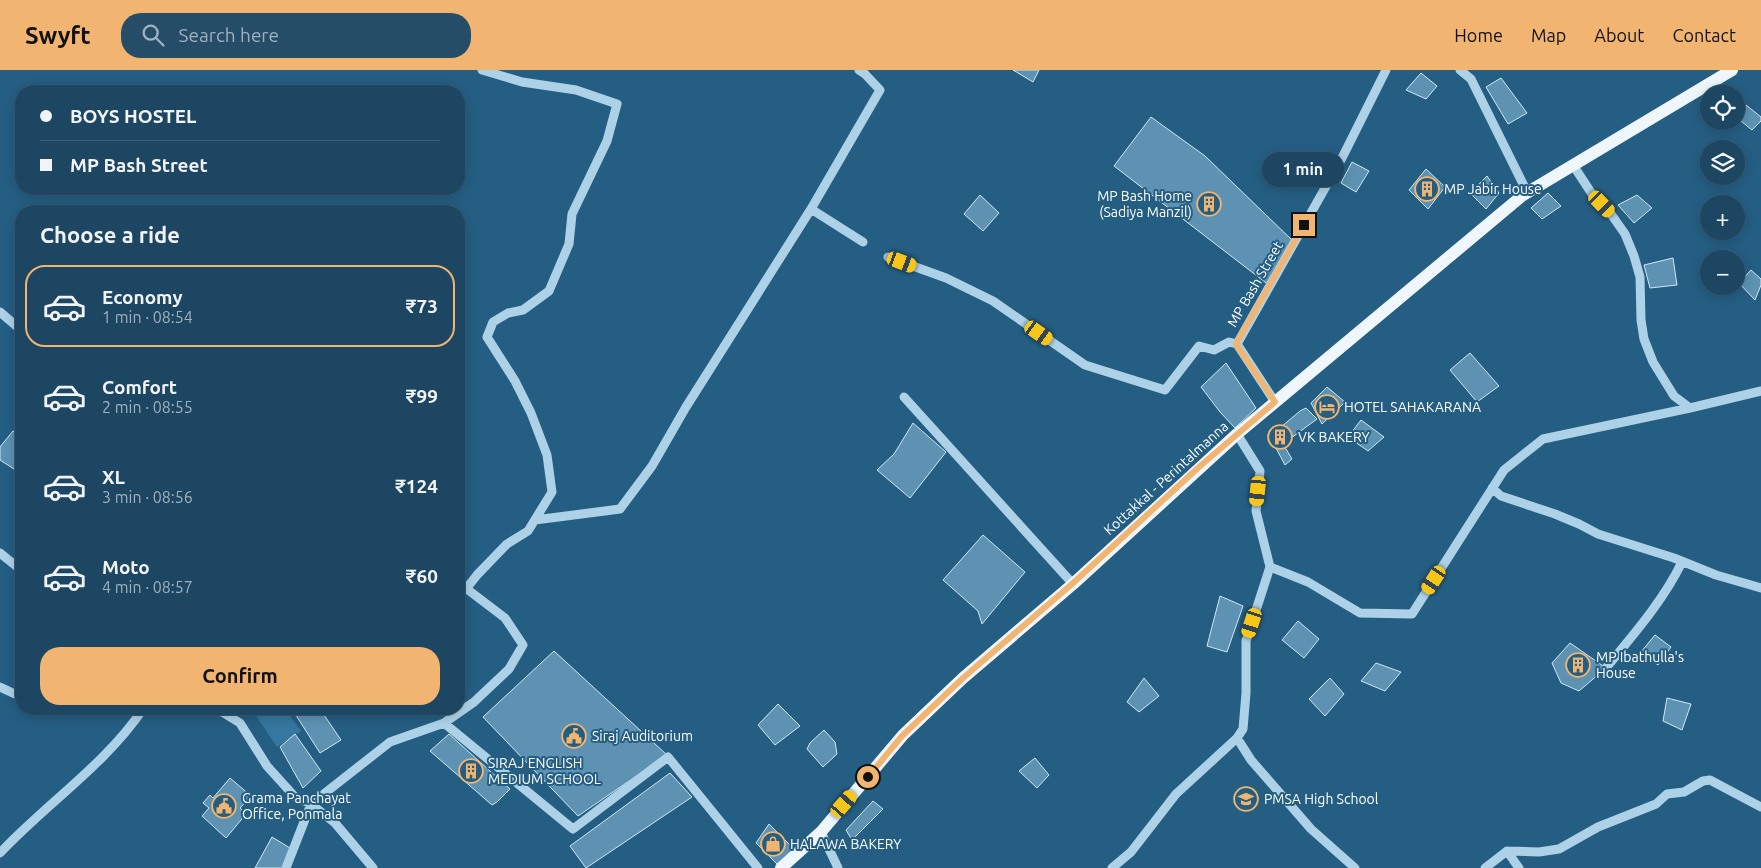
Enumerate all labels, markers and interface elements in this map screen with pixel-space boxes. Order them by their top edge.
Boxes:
search box [121,13,471,58]
icon: search [139,21,167,49]
text: Swyft [25,22,91,49]
text: Search here [179,24,279,46]
text: Home [1454,25,1503,45]
text: Map [1531,25,1566,45]
text: About [1594,25,1644,45]
text: Contact [1672,25,1736,45]
map controls [1700,85,1745,295]
button: locate [1700,85,1745,130]
text: BOYS HOSTEL [70,105,196,127]
button: layers [1700,140,1745,185]
callout: 1 min [1263,152,1345,188]
text: MP Bash Street [70,154,208,176]
text: 1 min [1283,160,1323,178]
building icon: MP Jabir House [1414,176,1440,202]
place label: MP Jabir House [1444,181,1542,197]
place label: MP Bash Home (Sadiya Manzil) [1097,188,1192,220]
car [1586,188,1617,220]
building icon: MP Bash Home (Sadiya Manzil) [1196,191,1222,217]
button: + [1700,195,1745,240]
route end [1293,214,1315,236]
text: Choose a ride [40,222,180,247]
street label: MP Bash Street [1224,238,1286,330]
car [885,250,918,274]
button: − [1700,250,1745,295]
icon: car [42,284,87,329]
text: Economy [102,286,183,308]
text: ₹73 [406,295,438,317]
text: 1 min · 08:54 [102,308,193,326]
car [1022,318,1055,348]
icon: car [42,374,87,419]
text: Comfort [102,376,177,398]
text: ₹99 [406,385,438,407]
hotel icon: HOTEL SAHAKARANA [1314,394,1340,420]
text: 2 min · 08:55 [102,398,193,416]
place label: HOTEL SAHAKARANA [1344,399,1481,415]
street label: Kottakkal - Perintalmanna [1101,418,1231,538]
building icon: VK BAKERY [1267,424,1293,450]
place label: VK BAKERY [1298,429,1370,445]
icon: car [42,464,87,509]
text: XL [102,466,125,488]
text: ₹124 [395,475,438,497]
car [1248,475,1267,507]
text: 3 min · 08:56 [102,488,193,506]
icon: car [42,554,87,599]
text: Moto [102,556,150,578]
car [1419,563,1448,597]
text: ₹60 [406,565,438,587]
text: 4 min · 08:57 [102,578,193,596]
car [1240,606,1263,640]
button: Confirm [40,647,440,705]
place label: MP Ibathulla's House [1596,649,1684,681]
building icon: MP Ibathulla's House [1565,652,1591,678]
public building icon: Siraj Auditorium [561,723,587,749]
place label: Siraj Auditorium [592,728,693,744]
place label: SIRAJ ENGLISH MEDIUM SCHOOL [488,755,601,787]
building icon: SIRAJ ENGLISH MEDIUM SCHOOL [458,758,484,784]
route start [857,766,879,788]
school or university icon: PMSA High School [1233,786,1259,812]
car [828,788,859,820]
place label: Grama Panchayat Office, Ponmala [242,790,351,822]
place label: PMSA High School [1264,791,1379,807]
public building icon: Grama Panchayat Office, Ponmala [211,793,237,819]
shop icon: HALAWA BAKERY [760,831,786,857]
place label: HALAWA BAKERY [790,836,901,852]

